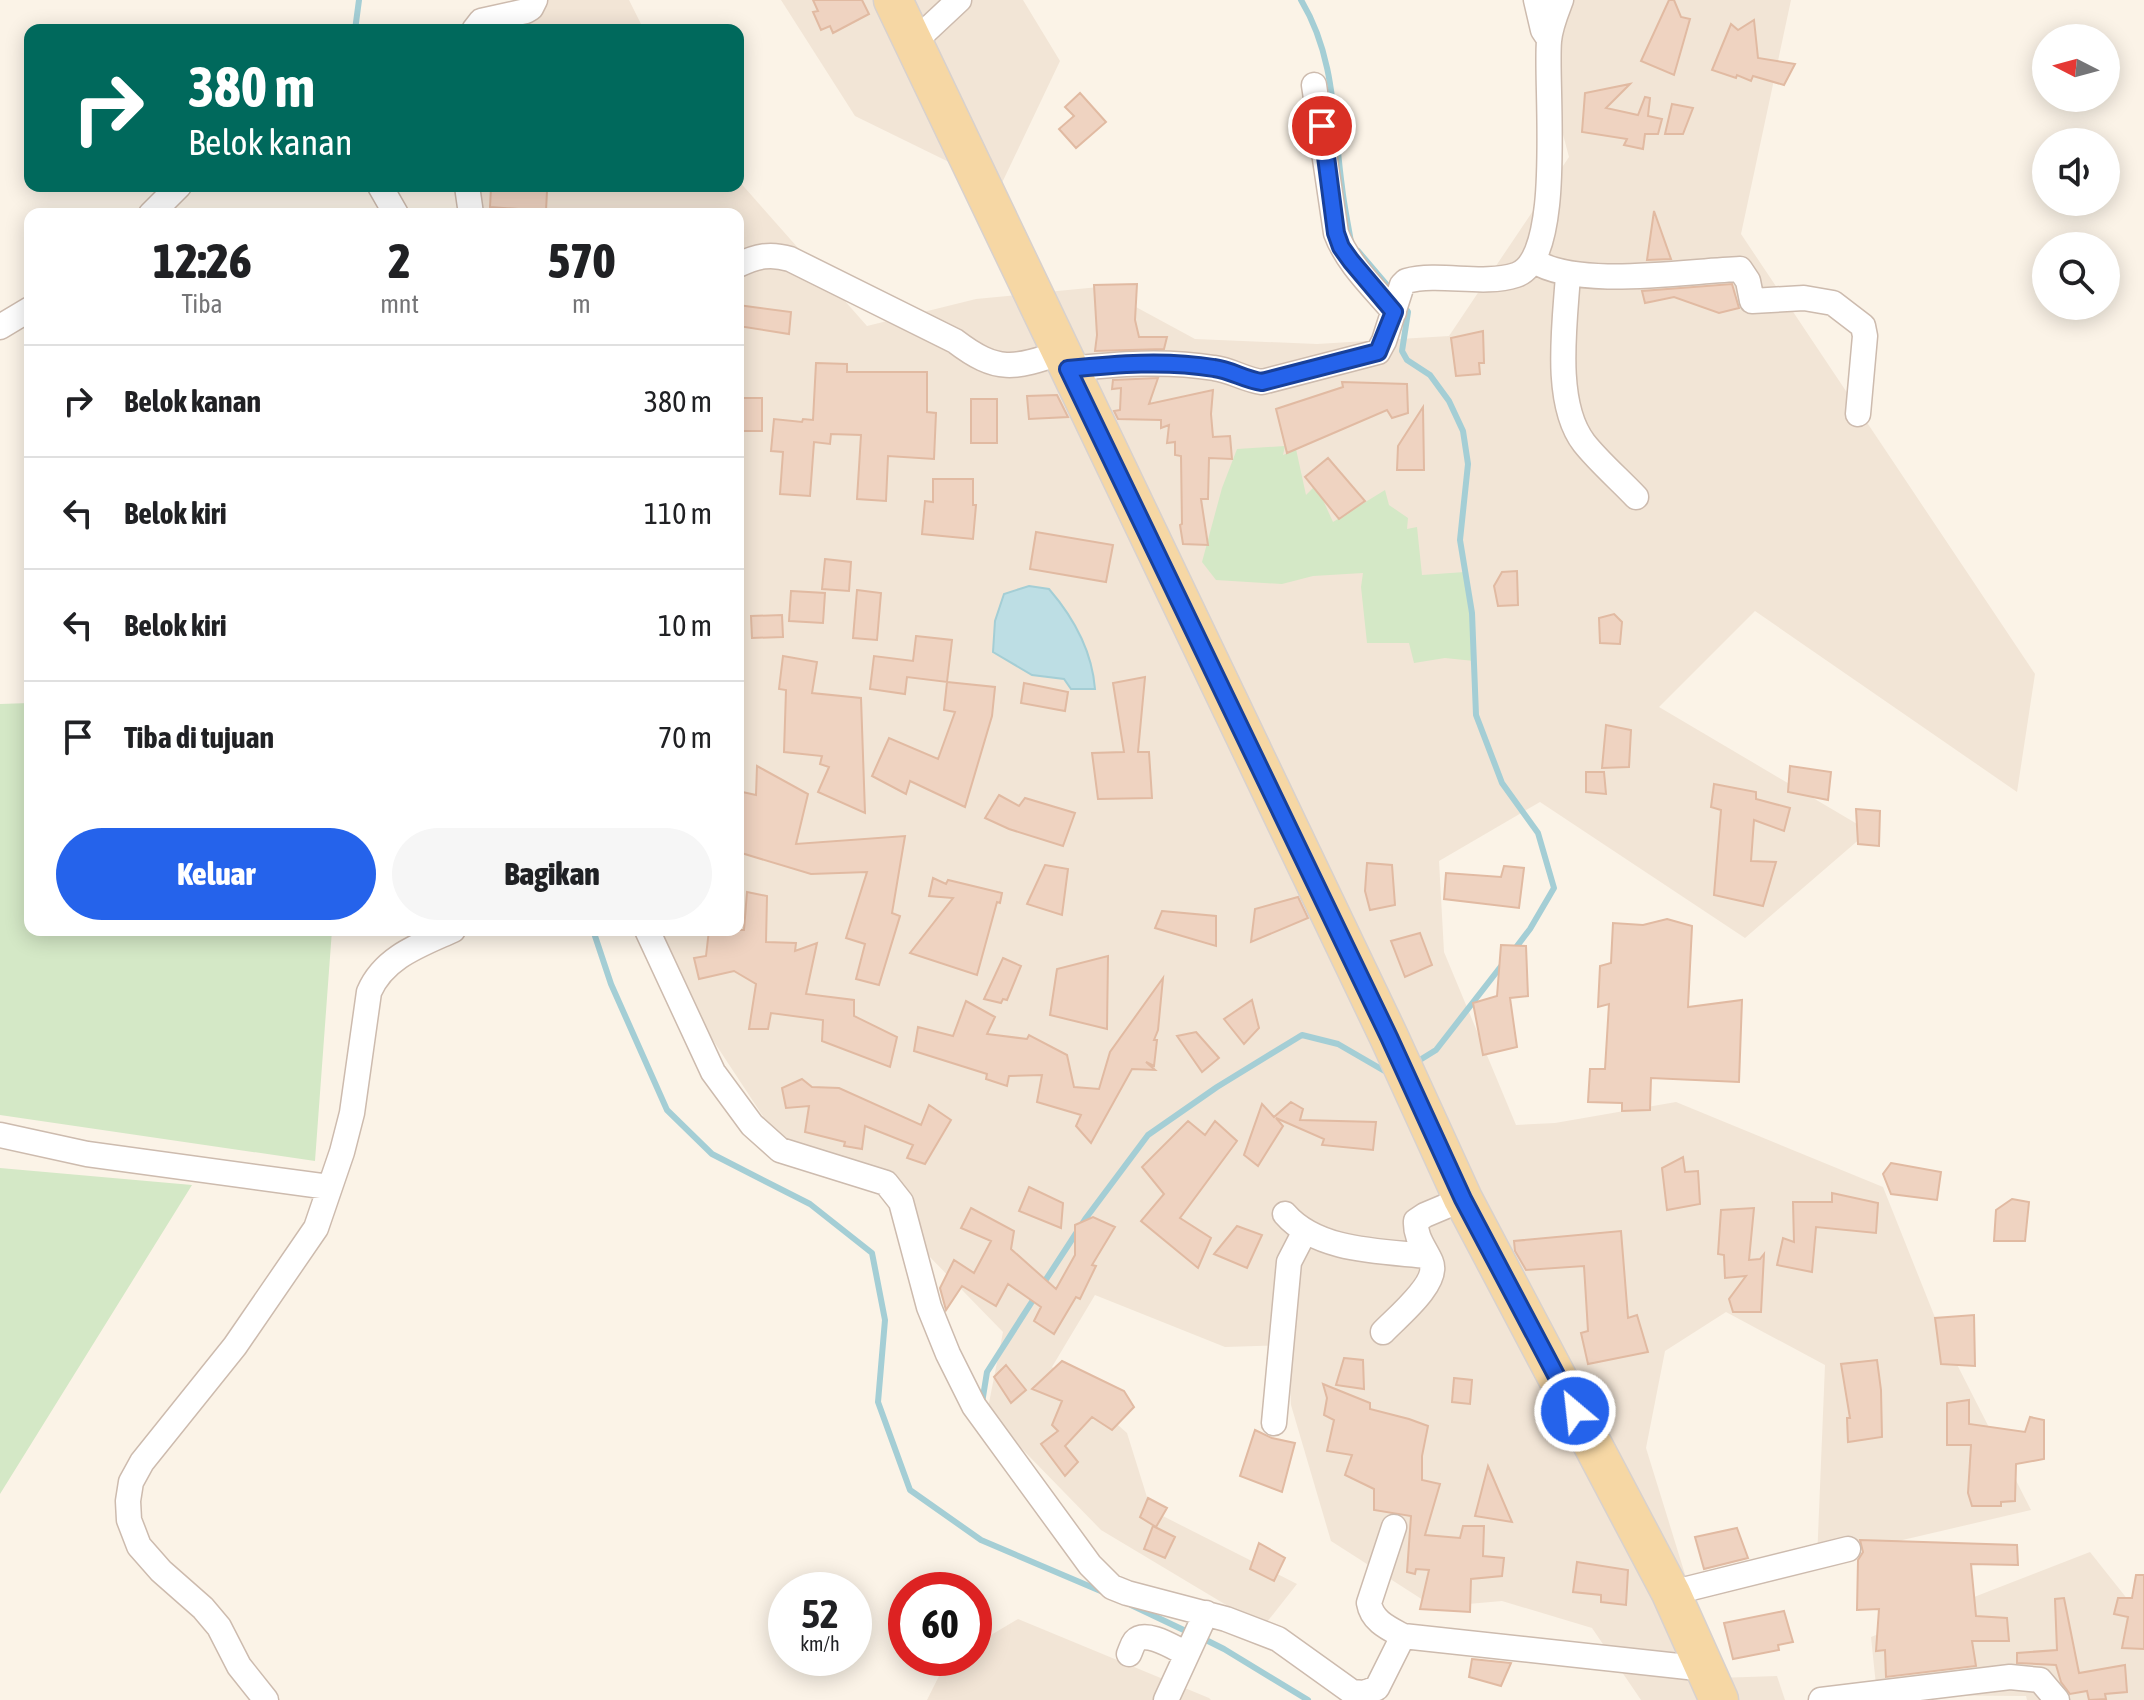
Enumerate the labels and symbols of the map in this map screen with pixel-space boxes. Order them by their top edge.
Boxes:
north arrow [2032,24,2120,112]
pin [1288,92,1356,160]
position arrow [1533,1369,1617,1453]
speed limit sign: 60 [888,1572,992,1676]

